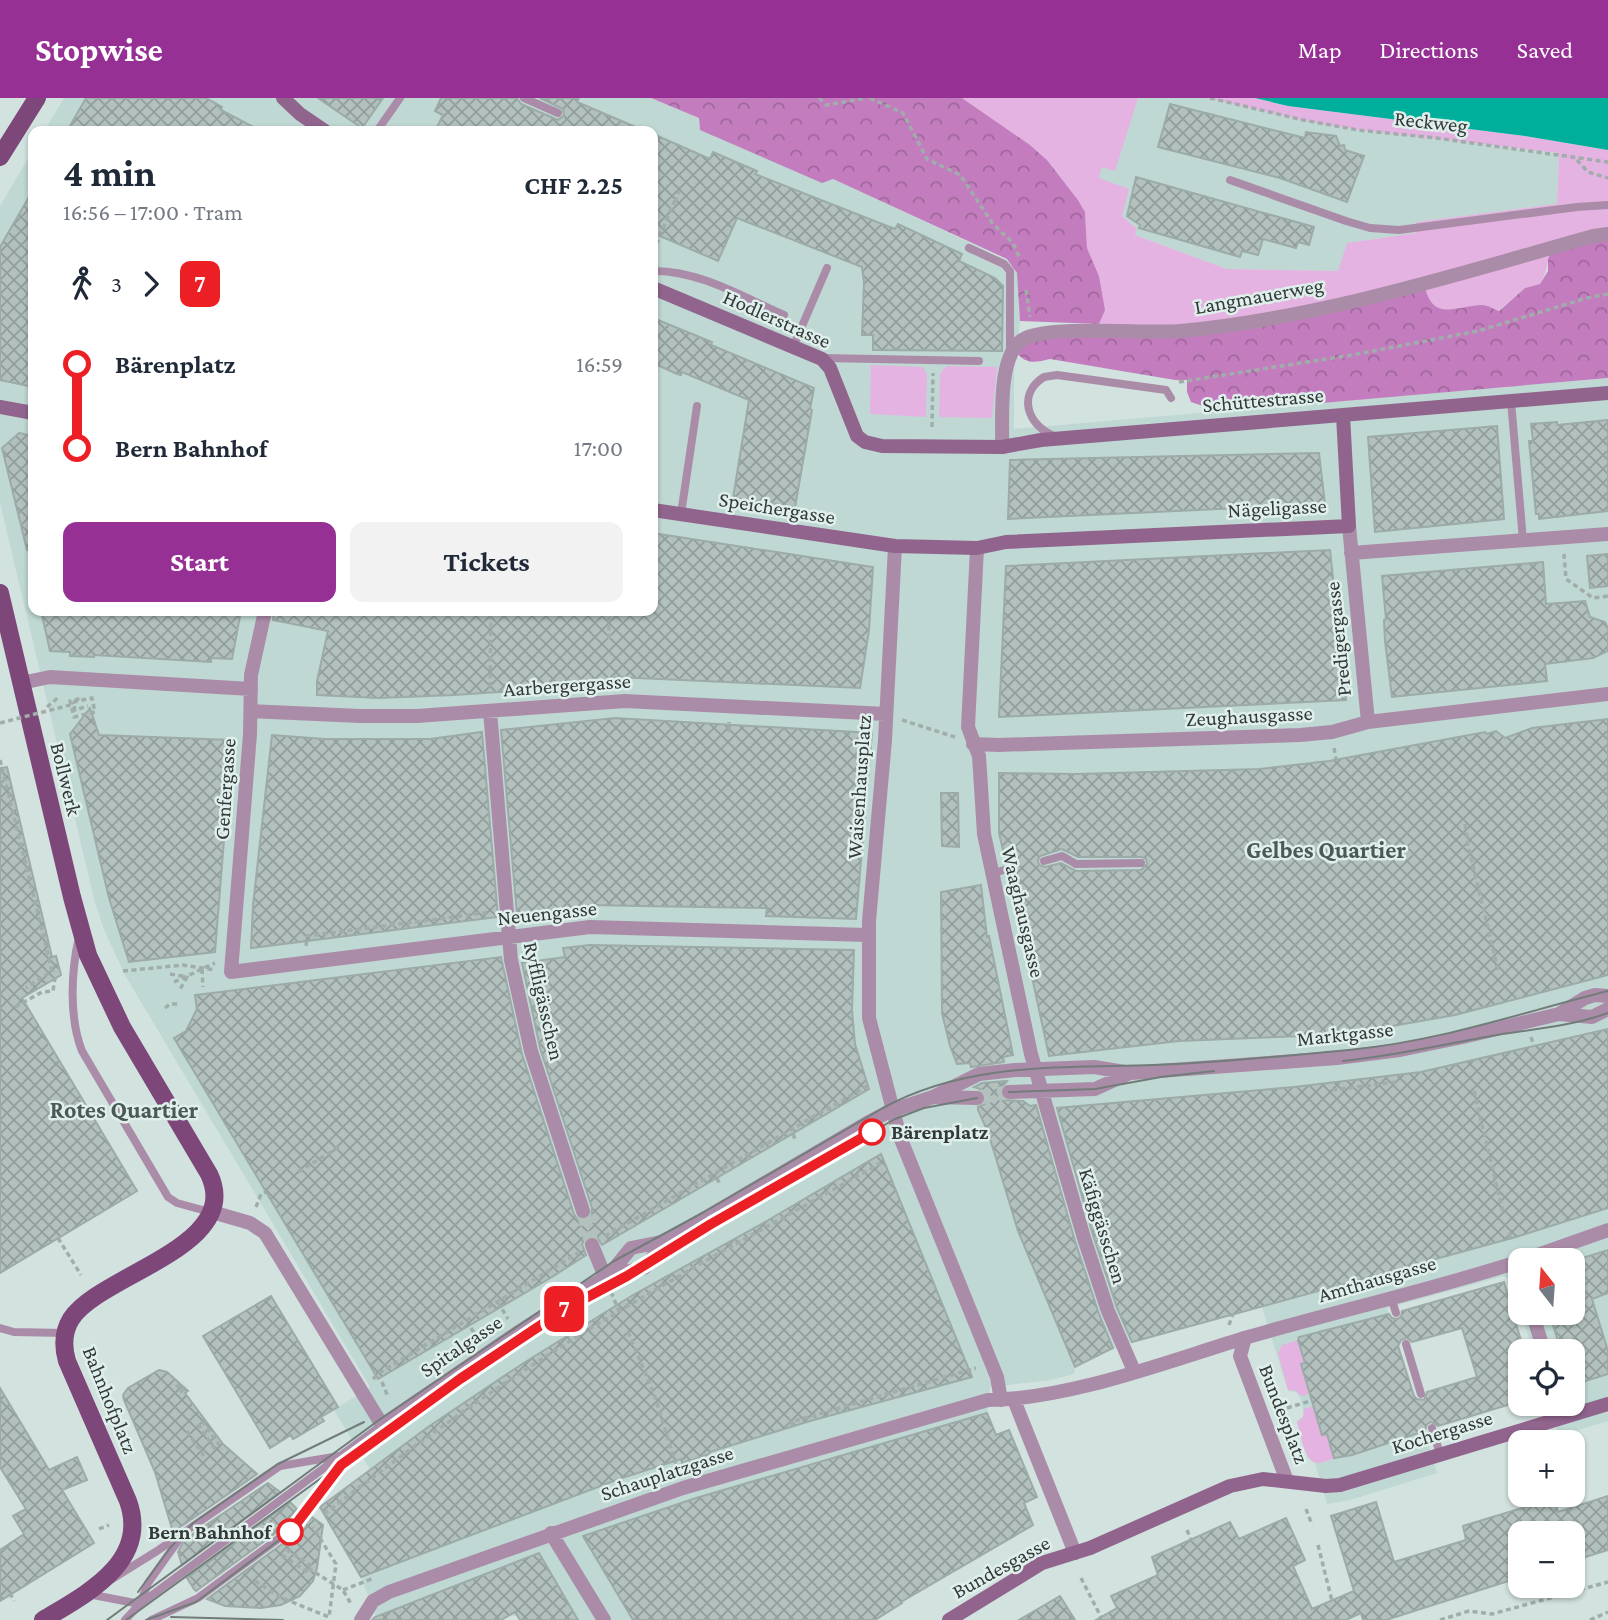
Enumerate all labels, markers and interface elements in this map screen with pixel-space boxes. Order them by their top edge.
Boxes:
text: Stopwise [35,31,163,68]
text: Map [1298,36,1342,63]
text: Directions [1380,36,1479,63]
text: Saved [1517,36,1573,63]
street label: Reckweg [1393,106,1469,138]
text: 4 min [63,152,156,194]
text: CHF 2.25 [524,171,623,200]
text: 16:56 – 17:00 · Tram [63,199,243,225]
icon: walk [63,265,101,303]
icon: forward [132,265,170,303]
text: 7 [194,270,206,297]
text: 3 [111,271,122,297]
street label: Langmauerweg [1193,273,1325,319]
street label: Hodlerstrasse [720,285,834,353]
text: Bärenplatz [115,350,235,379]
text: 16:59 [576,351,623,377]
street label: Schüttestrasse [1201,383,1325,417]
text: Bern Bahnhof [115,434,267,463]
text: 17:00 [574,435,623,461]
street label: Speichergasse [717,487,837,529]
street label: Nägeligasse [1227,493,1327,523]
button: Start [63,522,336,602]
button: Tickets [350,522,623,602]
street label: Predigergasse [1320,580,1356,698]
street label: Aarbergergasse [502,669,632,701]
street label: Zeughausgasse [1185,701,1313,731]
street label: Waisenhausplatz [842,714,876,860]
street label: Genfergasse [209,737,241,841]
street label: Bollwerk [45,740,87,818]
district label: Gelbes Quartier [1246,836,1406,863]
street label: Waaghausgasse [996,844,1050,980]
street label: Neuengasse [496,896,598,930]
street label: Ryffligässchen [519,939,569,1063]
street label: Marktgasse [1296,1017,1394,1051]
district label: Rotes Quartier [50,1096,199,1123]
marker: Bärenplatz [859,1119,885,1145]
place label: Bärenplatz [891,1120,989,1144]
street label: Käfiggässchen [1074,1165,1132,1287]
north arrow [1508,1248,1586,1325]
map controls [1508,1248,1585,1598]
street label: Amthausgasse [1315,1251,1439,1307]
line badge: 7 [541,1286,587,1332]
text: 7 [558,1295,570,1322]
street label: Spitalgasse [415,1310,507,1382]
button: locate [1508,1339,1585,1416]
street label: Bahnhofplatz [78,1343,142,1457]
street label: Bundesplatz [1254,1361,1314,1467]
street label: Kochergasse [1389,1405,1495,1459]
button: + [1508,1430,1585,1507]
street label: Schauplatzgasse [598,1440,736,1506]
marker: Bern Bahnhof [277,1519,303,1545]
place label: Bern Bahnhof [148,1520,272,1544]
button: − [1508,1521,1585,1598]
street label: Bundesgasse [948,1530,1054,1604]

